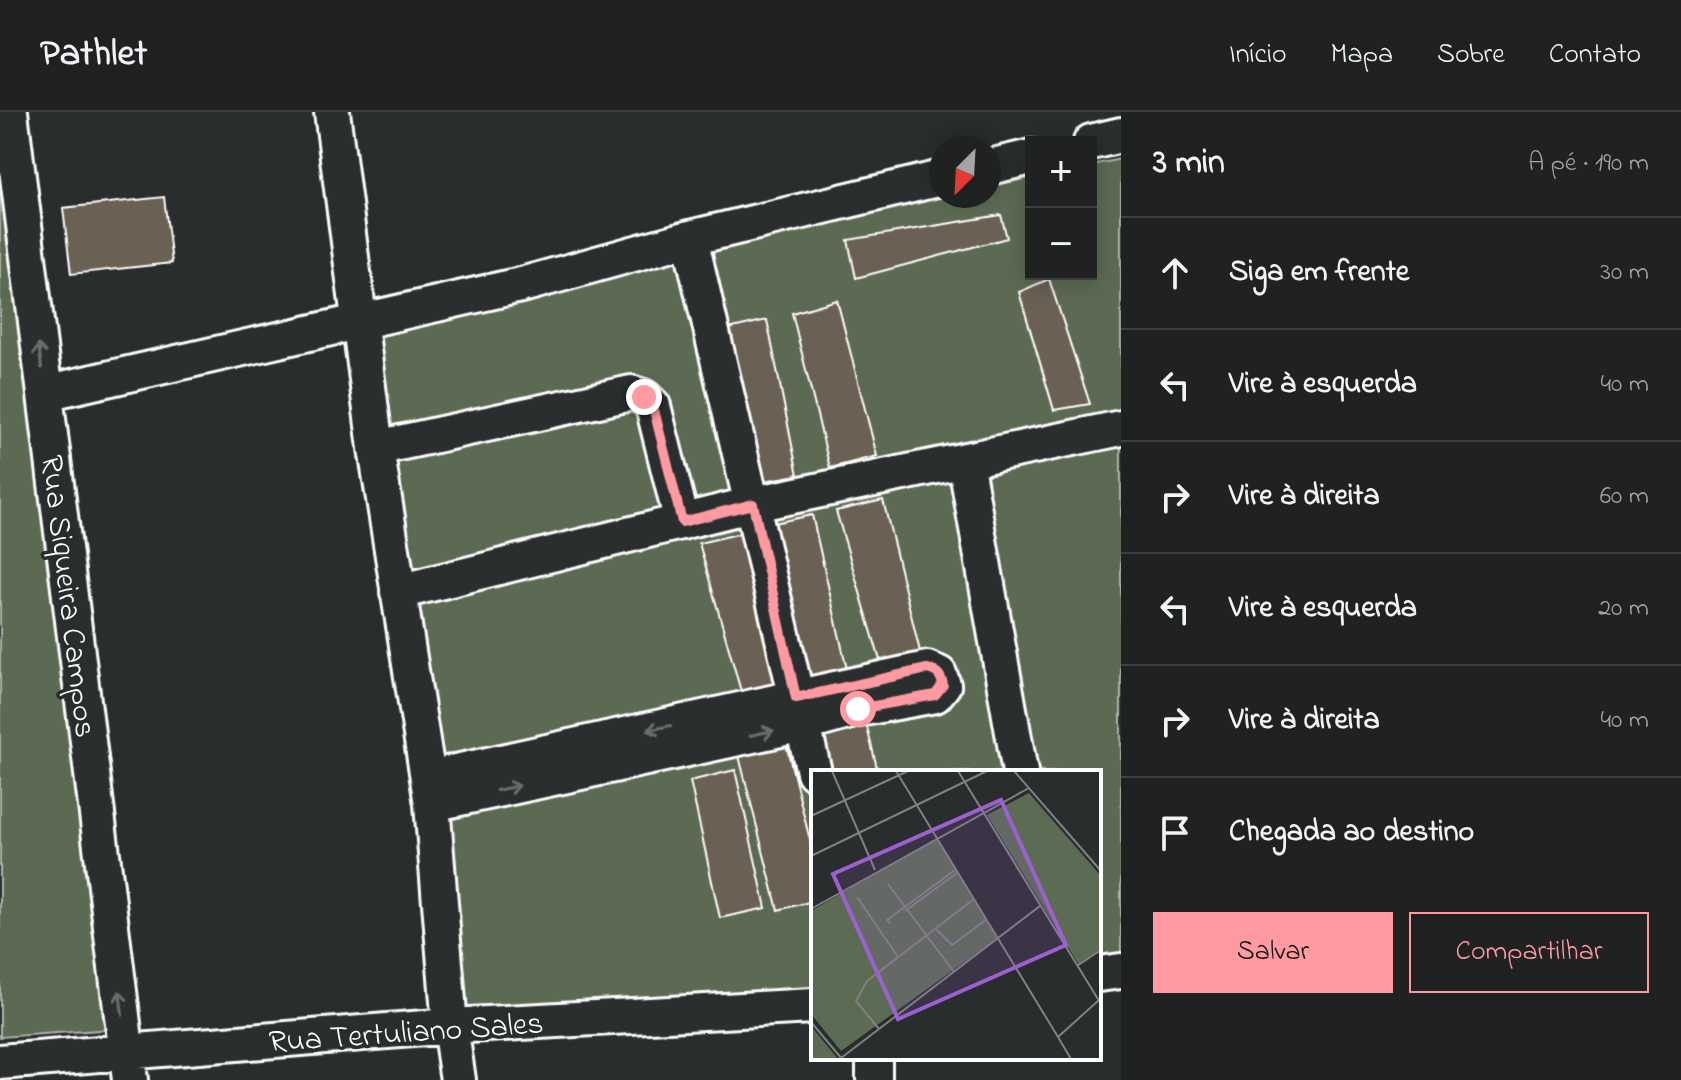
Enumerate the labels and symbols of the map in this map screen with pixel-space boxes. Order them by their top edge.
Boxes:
north arrow [929,136,1001,208]
one-way arrow [32,344,47,369]
route end [626,379,662,415]
street label: Rua Siqueira Campos [26,452,107,740]
route start [840,691,876,727]
one-way arrow [647,721,672,736]
one-way arrow [749,725,775,740]
inset map [811,770,1101,1060]
one-way arrow [495,779,520,794]
one-way arrow [113,990,128,1017]
street label: Rua Tertuliano Sales [267,1001,545,1068]

